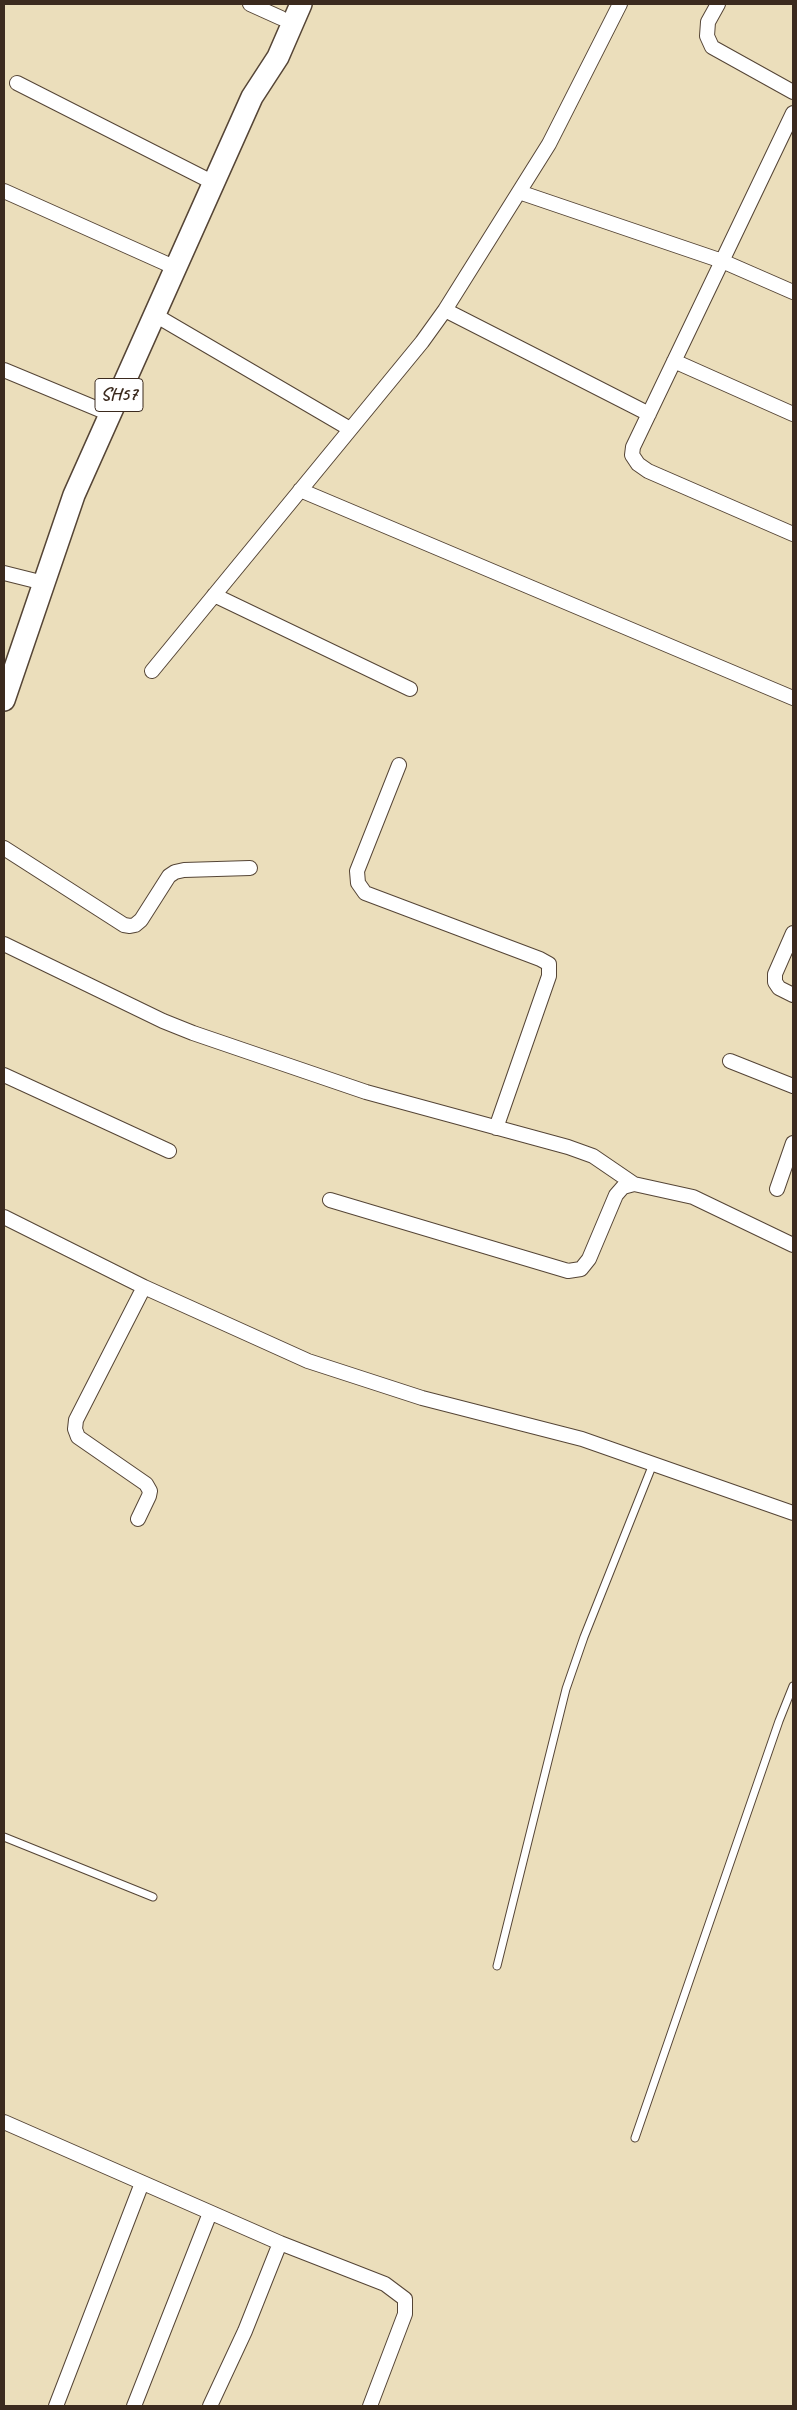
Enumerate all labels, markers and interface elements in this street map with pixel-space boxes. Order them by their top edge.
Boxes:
road number: SH57 [95,378,143,412]

